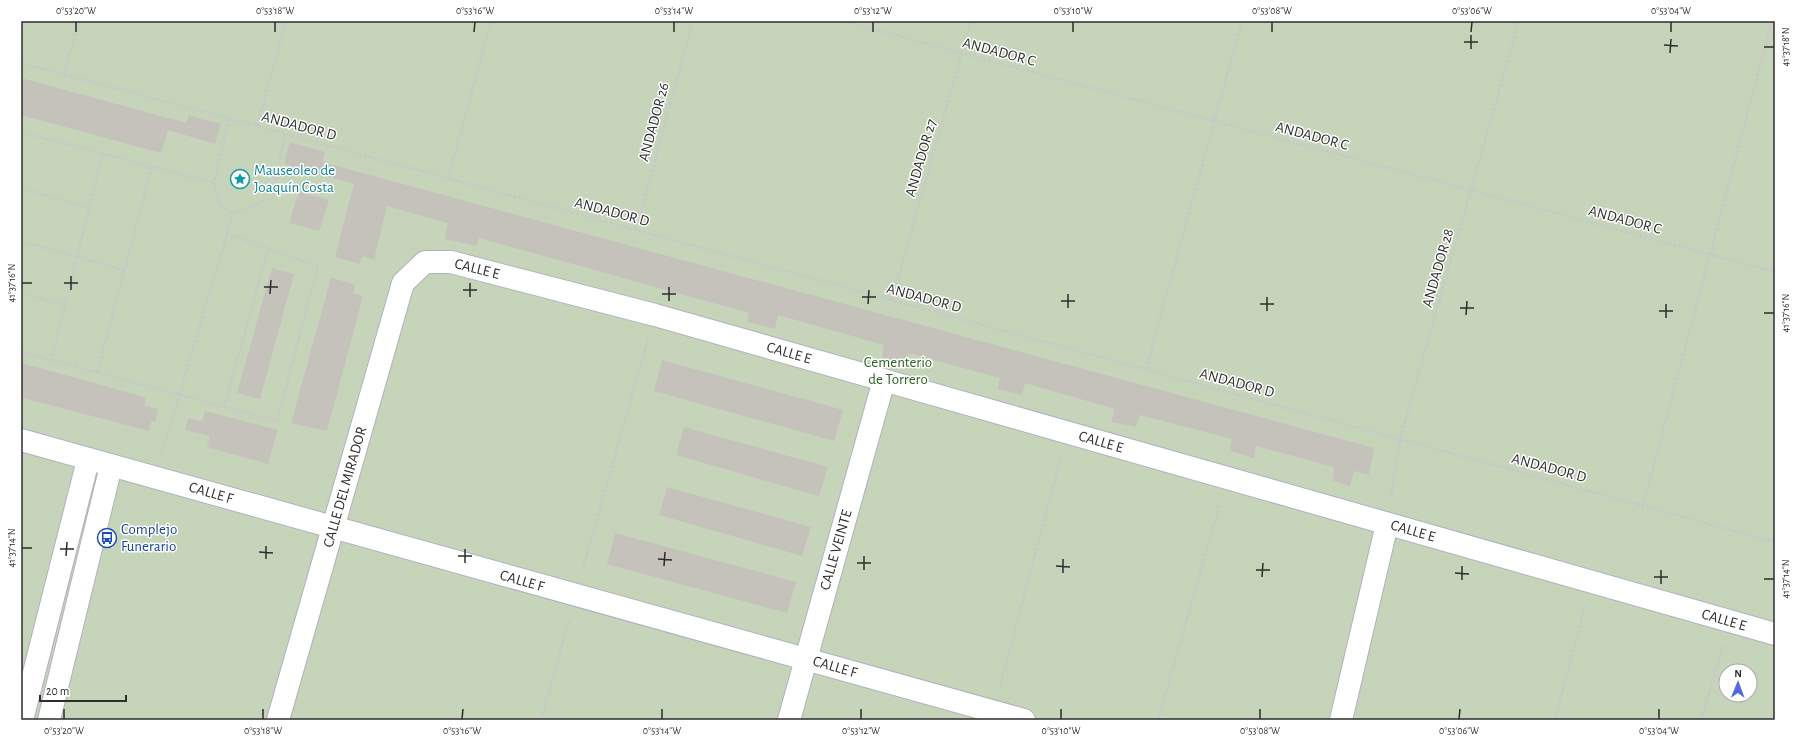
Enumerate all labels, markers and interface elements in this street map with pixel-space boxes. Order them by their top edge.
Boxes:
text: 0°53'20"W [56,6,96,16]
text: 0°53'18"W [256,6,294,16]
text: 0°53'16"W [456,6,494,16]
text: 0°53'14"W [655,6,693,16]
text: 0°53'12"W [854,6,892,16]
text: 0°53'10"W [1054,6,1092,16]
text: 0°53'08"W [1252,6,1292,16]
text: 0°53'06"W [1452,6,1492,16]
text: 0°53'04"W [1651,6,1691,16]
text: 41°37'18"N [1781,28,1791,66]
street label: ANDADOR C [961,35,1037,69]
street label: ANDADOR 26 [636,81,672,163]
street label: ANDADOR D [260,109,338,143]
street label: ANDADOR 27 [903,117,939,199]
street label: ANDADOR C [1274,119,1350,153]
place label: Mauseoleo de Joaquín Costa [254,163,335,195]
place icon: Mauseoleo de Joaquín Costa [229,168,251,190]
street label: ANDADOR D [573,195,651,229]
street label: ANDADOR C [1587,203,1663,237]
street label: ANDADOR 28 [1420,227,1456,309]
street label: CALLE E [453,256,501,282]
text: 41°37'16"N [7,264,17,302]
street label: ANDADOR D [885,281,963,315]
text: 41°37'16"N [1781,294,1791,332]
street label: CALLE E [765,339,813,367]
park label: Cementerio de Torrero [864,355,932,387]
street label: ANDADOR D [1198,366,1276,400]
street label: CALLE DEL MIRADOR [321,425,369,549]
street label: CALLE E [1077,428,1125,456]
street label: ANDADOR D [1510,451,1588,485]
street label: CALLE F [187,480,235,507]
street label: CALLE VEINTE [817,508,855,592]
street label: CALLE E [1389,517,1437,545]
place label: Complejo Funerario [121,522,177,554]
bus stop icon: Complejo Funerario [96,527,118,549]
text: 41°37'14"N [7,528,17,568]
text: 41°37'14"N [1781,559,1791,599]
street label: CALLE F [498,568,546,595]
street label: CALLE E [1700,606,1748,634]
street label: CALLE F [811,654,859,681]
north arrow [1718,663,1758,703]
text: N [1734,668,1742,679]
scale bar [40,677,126,703]
text: 20 m [46,685,69,697]
text: 0°53'20"W [44,726,84,736]
text: 0°53'18"W [244,726,282,736]
text: 0°53'16"W [443,726,481,736]
text: 0°53'14"W [643,726,681,736]
text: 0°53'12"W [842,726,880,736]
text: 0°53'10"W [1042,726,1080,736]
text: 0°53'08"W [1240,726,1280,736]
text: 0°53'06"W [1439,726,1479,736]
text: 0°53'04"W [1639,726,1679,736]

